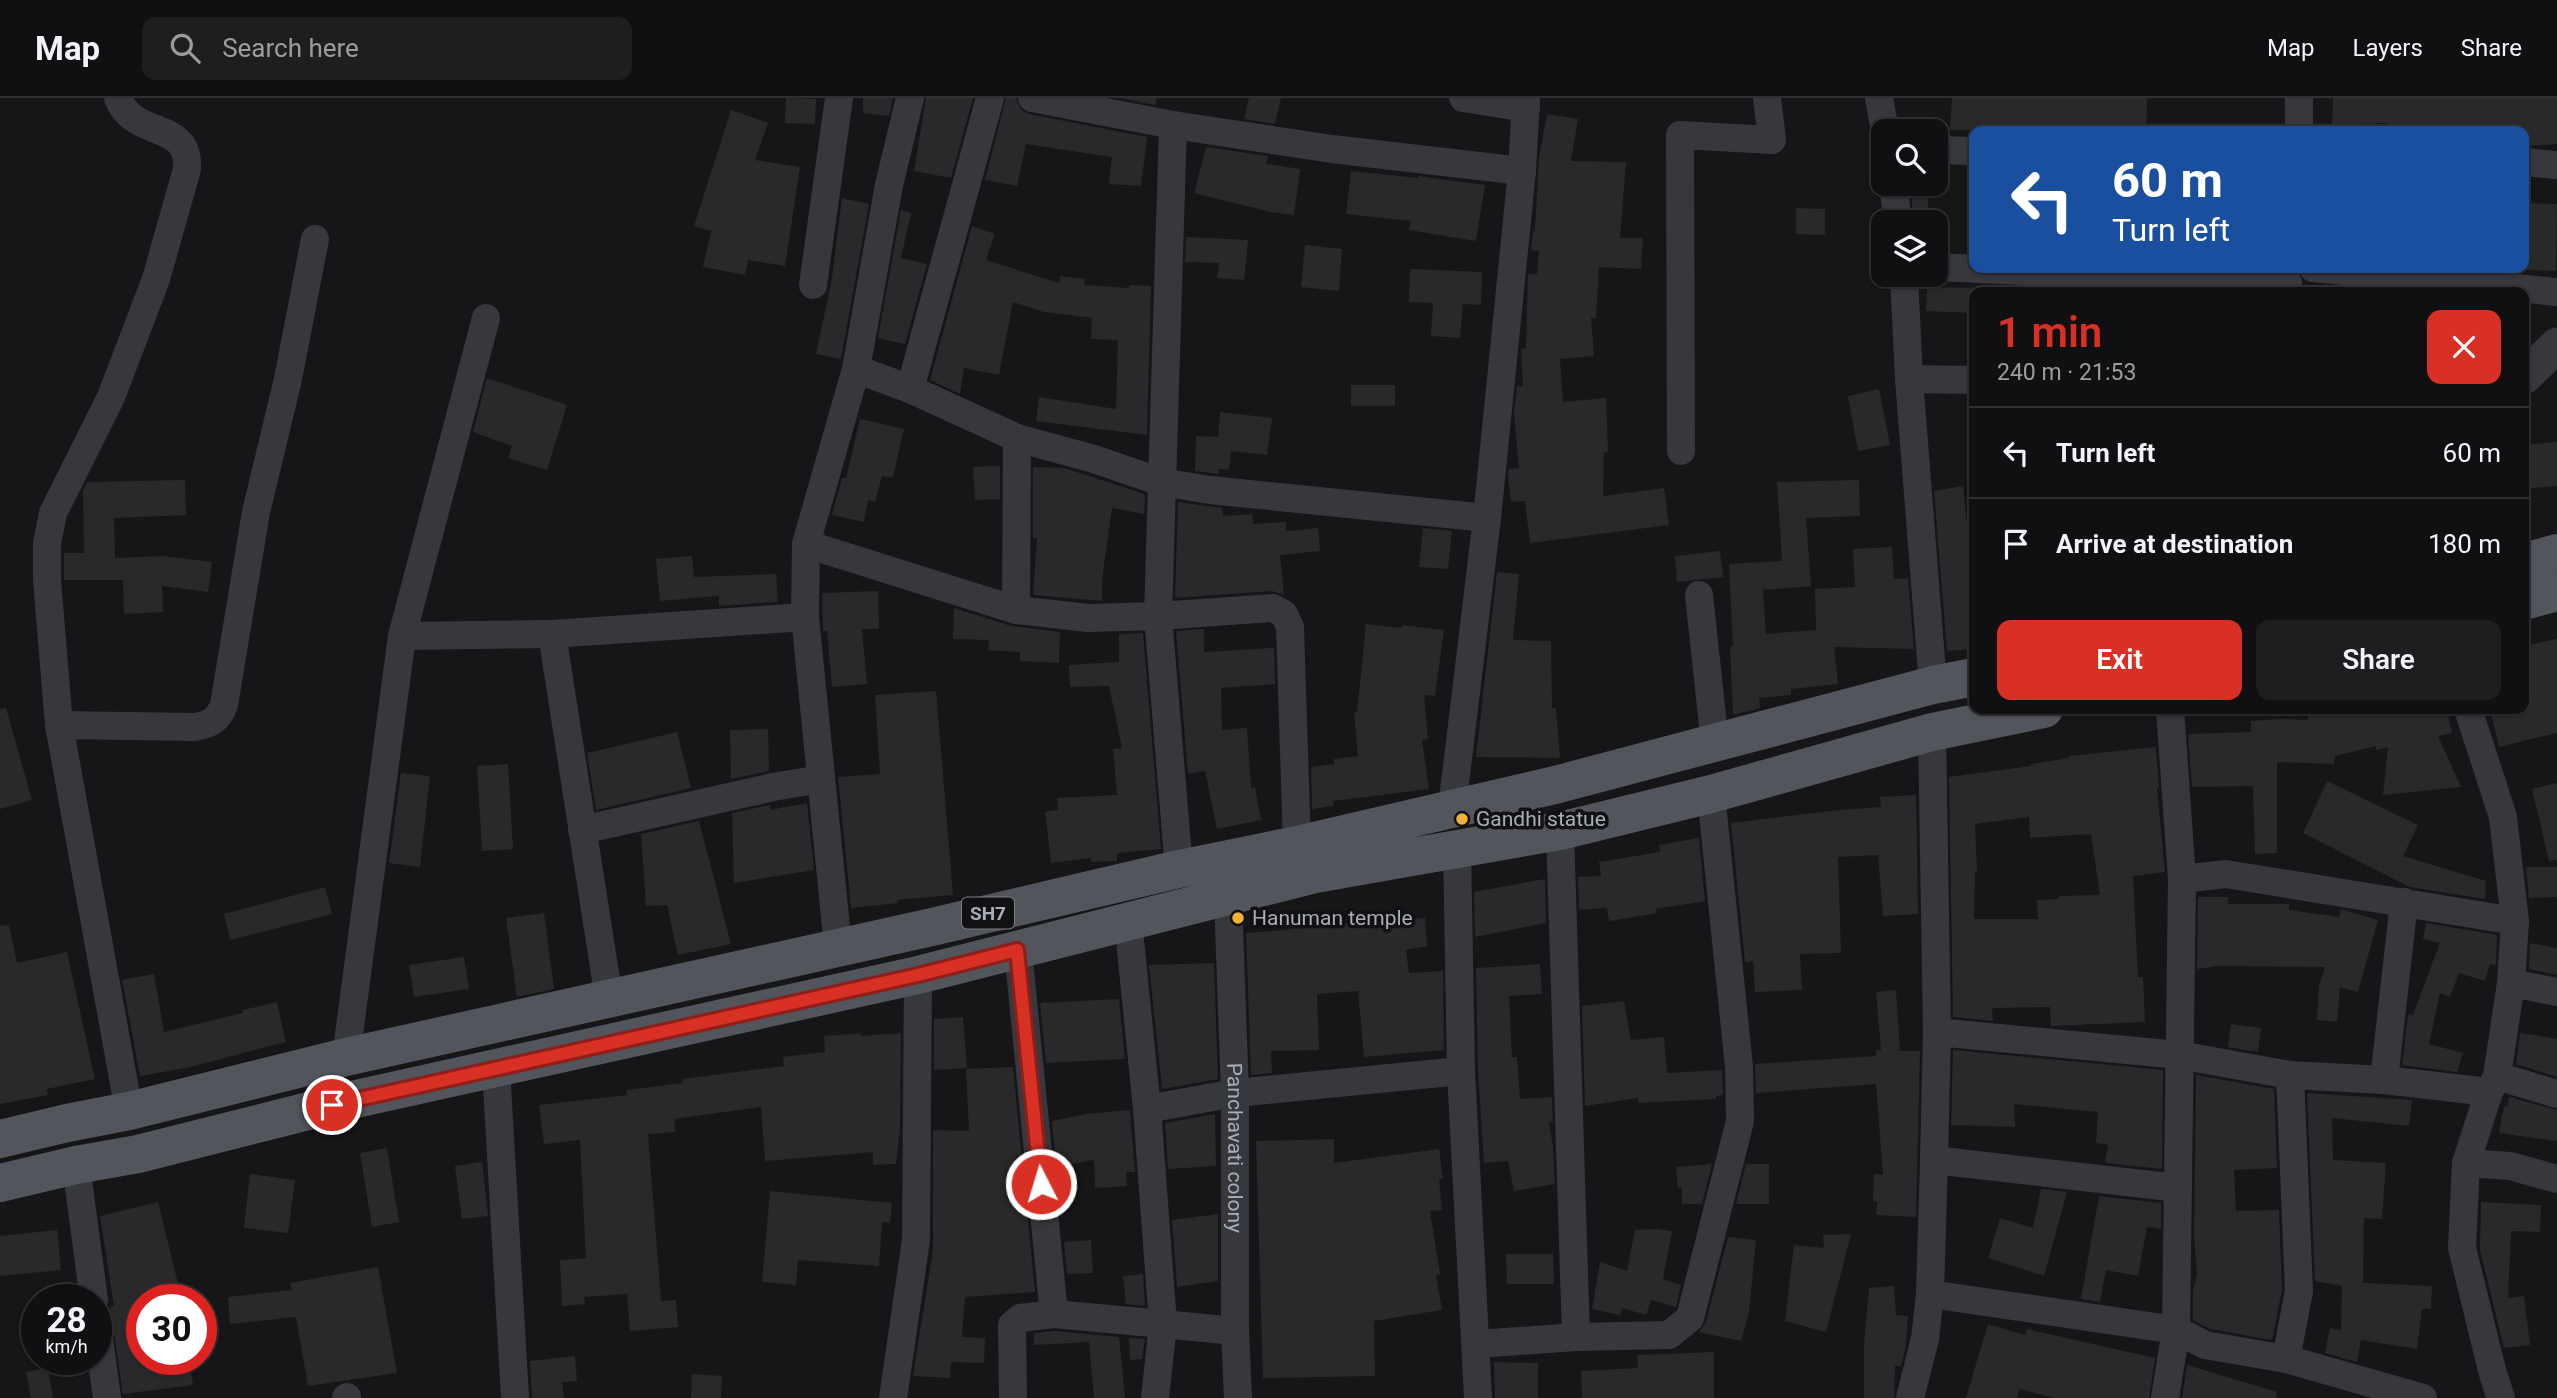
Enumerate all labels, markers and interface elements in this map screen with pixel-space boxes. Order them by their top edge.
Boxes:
search box [142,17,632,80]
text: Map [35,29,100,68]
icon: search [166,29,204,67]
text: Search here [222,33,359,63]
text: Map [2267,34,2315,62]
text: Layers [2353,34,2423,62]
text: Share [2461,34,2522,62]
map controls [1871,119,1948,287]
button: search [1871,119,1948,196]
text: 60 m [2112,152,2223,209]
icon: left [1997,154,2088,245]
button: layers [1871,210,1948,287]
text: Turn left [2112,211,2230,249]
text: 1 min [1997,308,2102,357]
button: close [2427,310,2501,384]
text: 240 m · 21:53 [1997,359,2136,386]
icon: left [1997,434,2035,472]
text: Turn left [2056,438,2155,468]
text: 60 m [2443,438,2501,468]
icon: arrive [1997,525,2035,563]
text: Arrive at destination [2056,529,2293,559]
text: 180 m [2428,529,2501,559]
button: Exit [1997,620,2242,700]
button: Share [2256,620,2501,700]
place label: Gandhi statue [1476,807,1606,831]
marker: Gandhi statue [1454,811,1470,827]
road number: SH7 [962,898,1014,928]
place label: Hanuman temple [1252,906,1413,930]
marker: Hanuman temple [1230,910,1246,926]
street label: Panchavati colony [1222,1062,1247,1233]
pin [302,1075,362,1135]
icon: arrive [313,1086,351,1124]
position arrow [1004,1147,1078,1221]
speed limit sign: 30 [126,1284,217,1375]
text: 28 [46,1300,87,1341]
text: km/h [45,1336,88,1357]

